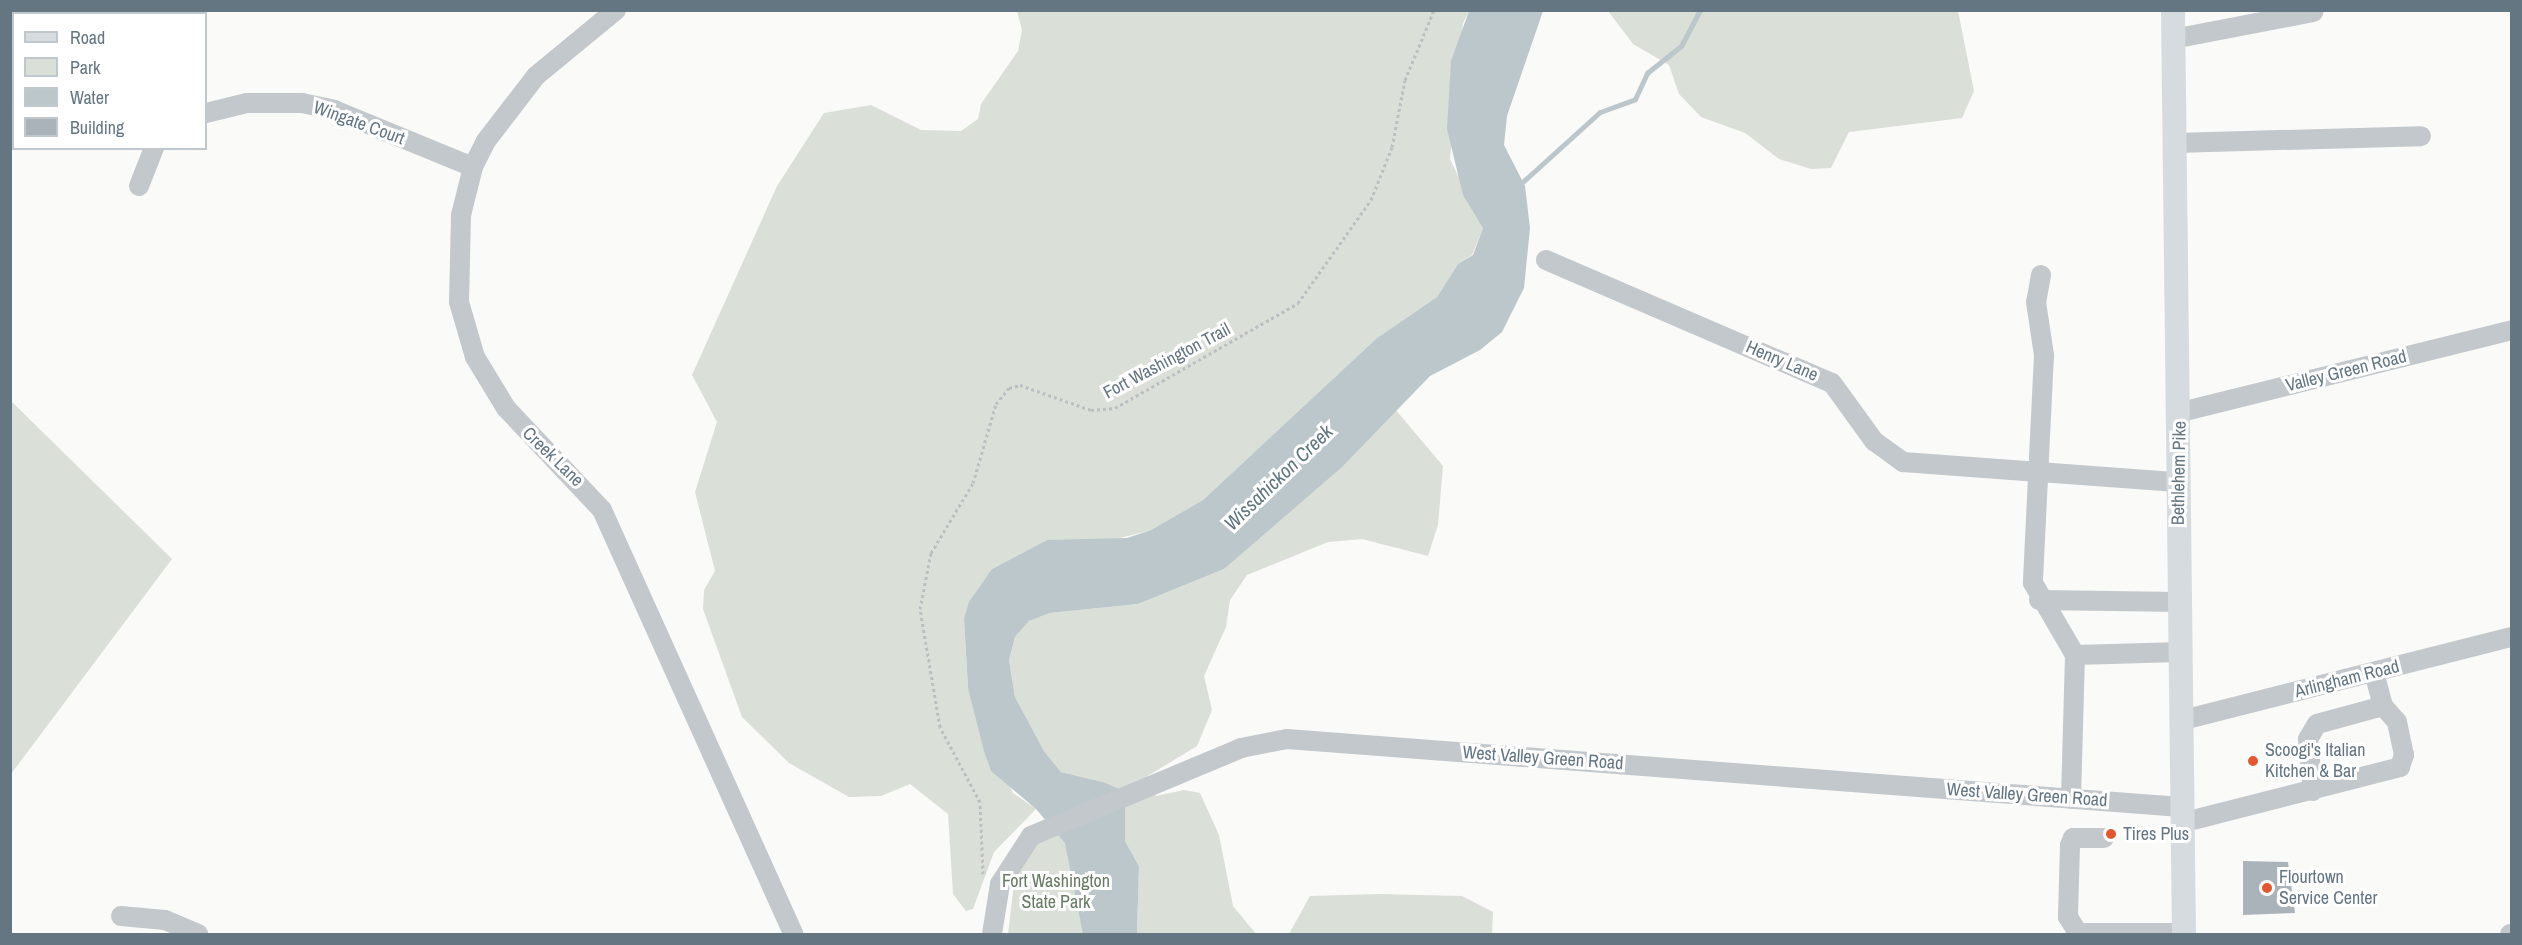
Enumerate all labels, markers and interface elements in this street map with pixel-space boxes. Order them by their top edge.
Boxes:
legend [12,12,207,150]
text: Road [70,25,105,50]
text: Park [70,55,100,80]
text: Water [70,85,109,110]
street label: Wingate Court [311,97,407,149]
text: Building [70,115,124,140]
street label: Fort Washington Trail [1100,318,1234,404]
street label: Henry Lane [1743,336,1821,386]
street label: Valley Green Road [2283,346,2409,396]
water label: Wissahickon Creek [1219,419,1337,535]
street label: Bethlehem Pike [2167,421,2191,525]
street label: Creek Lane [518,423,588,491]
street label: Arlingham Road [2293,656,2401,702]
place label: Scoogi's Italian Kitchen & Bar [2265,740,2365,783]
street label: West Valley Green Road [1462,742,1624,774]
marker: Scoogi's Italian Kitchen & Bar [2246,754,2260,768]
street label: West Valley Green Road [1946,779,2108,811]
place label: Tires Plus [2123,823,2189,845]
marker: Tires Plus [2104,827,2118,841]
place label: Flourtown Service Center [2279,867,2377,910]
park label: Fort Washington State Park [1002,871,1110,914]
marker: Flourtown Service Center [2260,881,2274,895]

